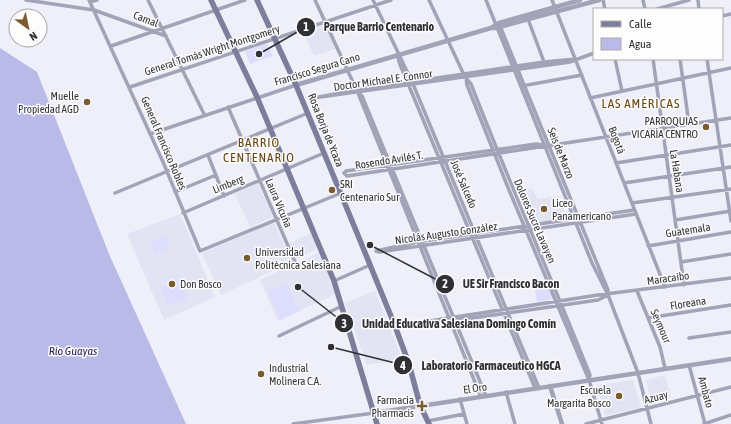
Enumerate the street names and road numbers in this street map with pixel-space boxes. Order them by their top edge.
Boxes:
street label: Camal [132,9,160,29]
street label: General Tomás Wright Montgomery [143,22,282,78]
street label: Francisco Segura Cano [273,50,361,88]
street label: Doctor Michael E. Connor [333,67,434,93]
street label: Rosa Borja de Ycaza [306,92,346,168]
street label: General Francisco Robles [139,95,189,192]
street label: Bogotá [606,125,628,155]
street label: Seis de Marzo [545,126,577,180]
street label: Rosendo Avilés T. [354,149,424,171]
street label: La Habana [668,149,686,193]
street label: José Salcedo [449,158,479,210]
street label: Limberg [211,172,246,196]
street label: Laura Vicuña [263,177,295,229]
street label: Dolores Sucre Lavayen [512,177,558,265]
street label: Nicolás Augusto González [394,220,498,246]
street label: Guatemala [665,221,711,239]
street label: Maracaibo [646,269,690,287]
street label: Floreana [669,294,707,312]
street label: Seymour [649,307,674,345]
street label: Ambato [696,375,716,409]
street label: El Oro [462,380,488,396]
street label: Azuay [643,388,670,406]

